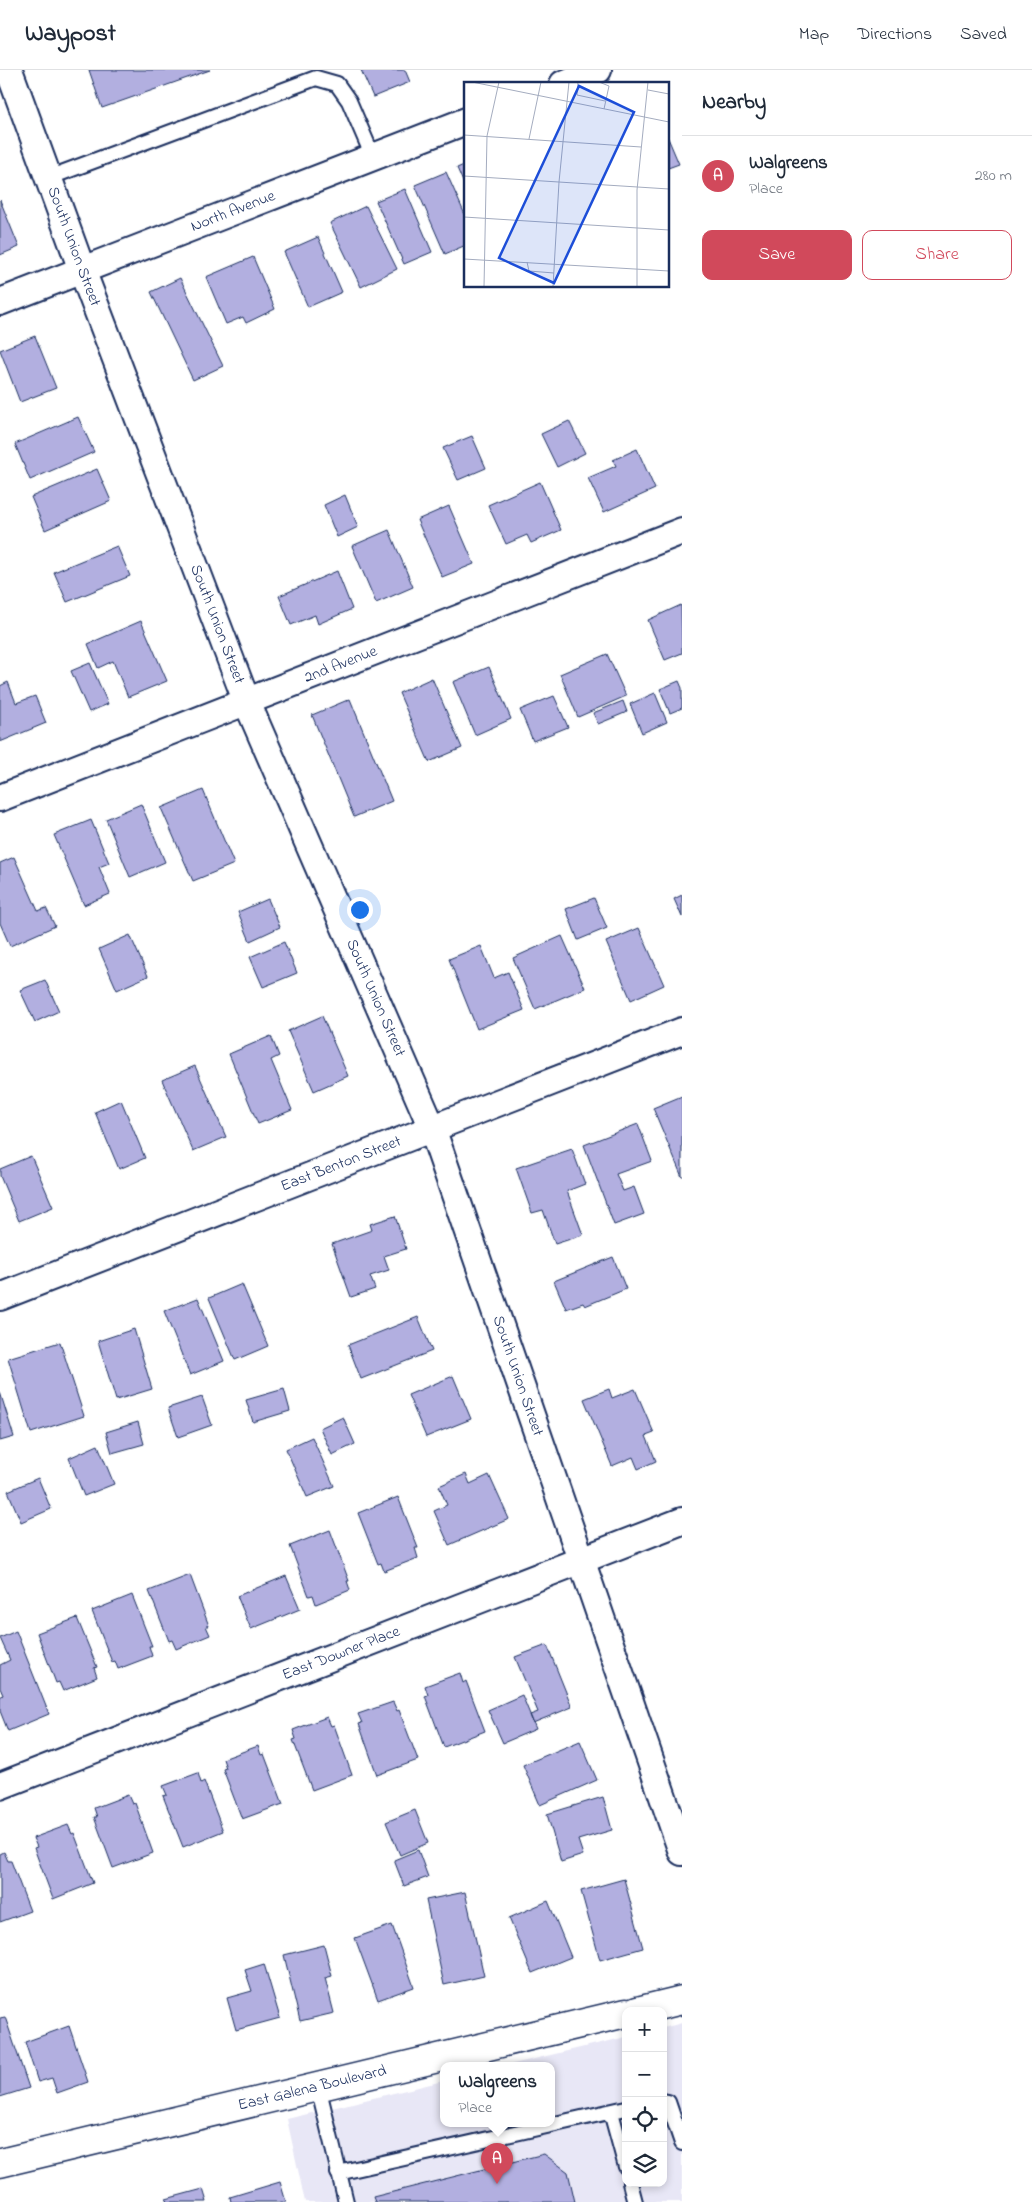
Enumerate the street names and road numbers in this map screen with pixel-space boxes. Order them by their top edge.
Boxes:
street label: South Union Street [41,183,107,311]
street label: North Avenue [187,184,280,239]
street label: South Union Street [183,561,251,688]
street label: 2nd Avenue [301,639,382,690]
street label: South Union Street [339,935,412,1061]
street label: East Benton Street [277,1129,405,1198]
street label: South Union Street [486,1312,550,1440]
street label: East Downer Place [279,1619,404,1687]
street label: East Galena Boulevard [236,2059,389,2118]

